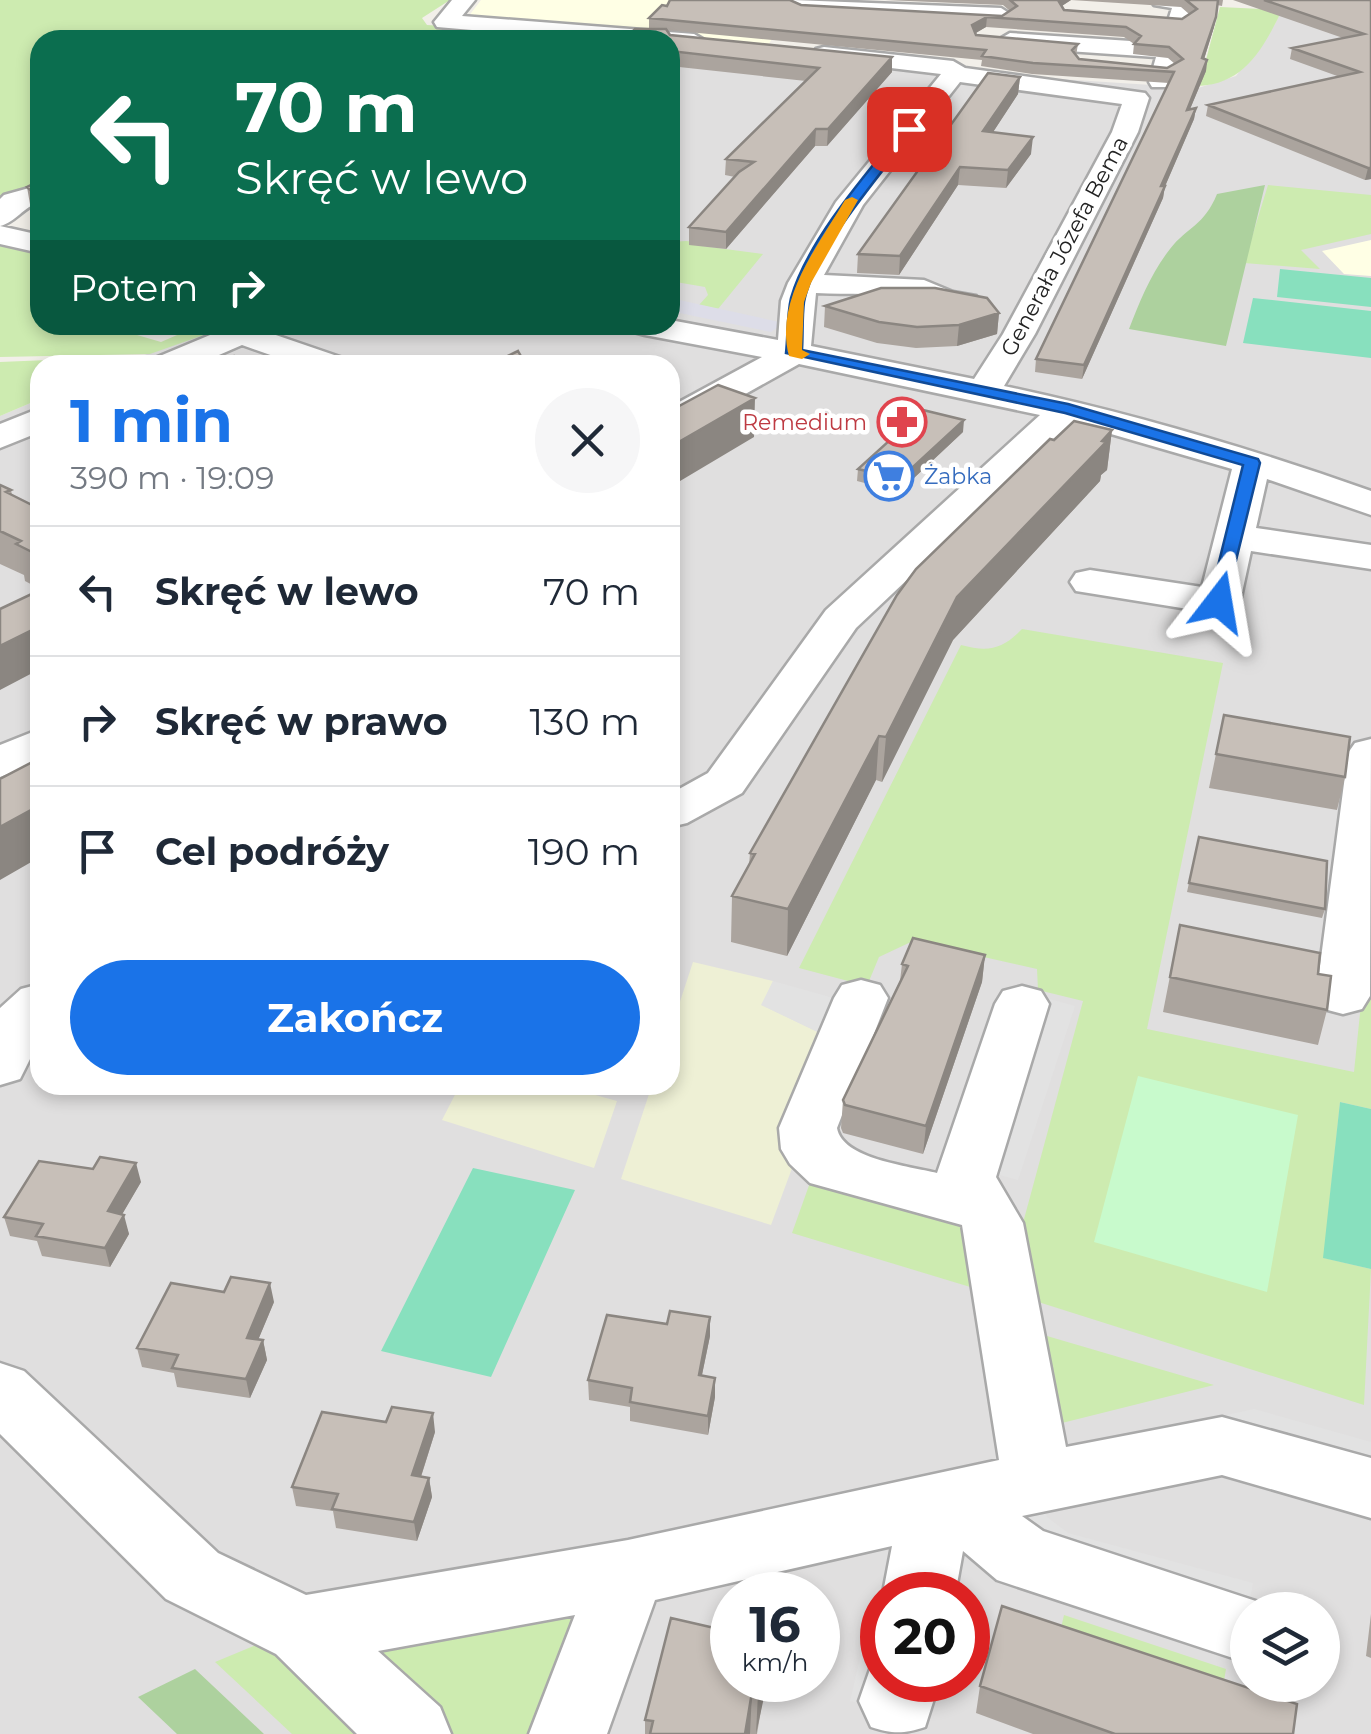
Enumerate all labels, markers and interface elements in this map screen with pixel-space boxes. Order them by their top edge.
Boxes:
text: 70 m [235,64,418,150]
icon: left [70,70,200,200]
pin [867,87,952,172]
icon: arrive [882,102,937,157]
street label: Generała Józefa Bema [995,132,1134,361]
text: Skręć w lewo [235,150,528,205]
icon: right [219,260,274,315]
text: Potem [70,264,199,311]
text: 1 min [70,384,233,457]
button: close [535,388,640,493]
pharmacy icon: Remedium [876,396,928,448]
place label: Remedium [742,409,867,436]
supermarket icon: Żabka [863,450,915,502]
text: 390 m · 19:09 [70,458,274,497]
place label: Żabka [924,463,992,490]
position arrow [1167,550,1271,654]
icon: left [70,564,125,619]
text: Skręć w lewo [155,568,419,615]
text: 70 m [543,568,640,615]
icon: right [70,694,125,749]
text: Skręć w prawo [155,698,448,745]
text: 130 m [529,698,640,745]
icon: arrive [70,824,125,879]
text: Cel podróży [155,828,389,875]
text: 190 m [528,828,640,875]
button: Zakończ [70,960,640,1075]
speed limit sign: 20 [860,1572,990,1702]
map controls [1230,1592,1340,1702]
button: layers [1230,1592,1340,1702]
text: 16 [749,1594,801,1655]
text: km/h [742,1647,808,1677]

